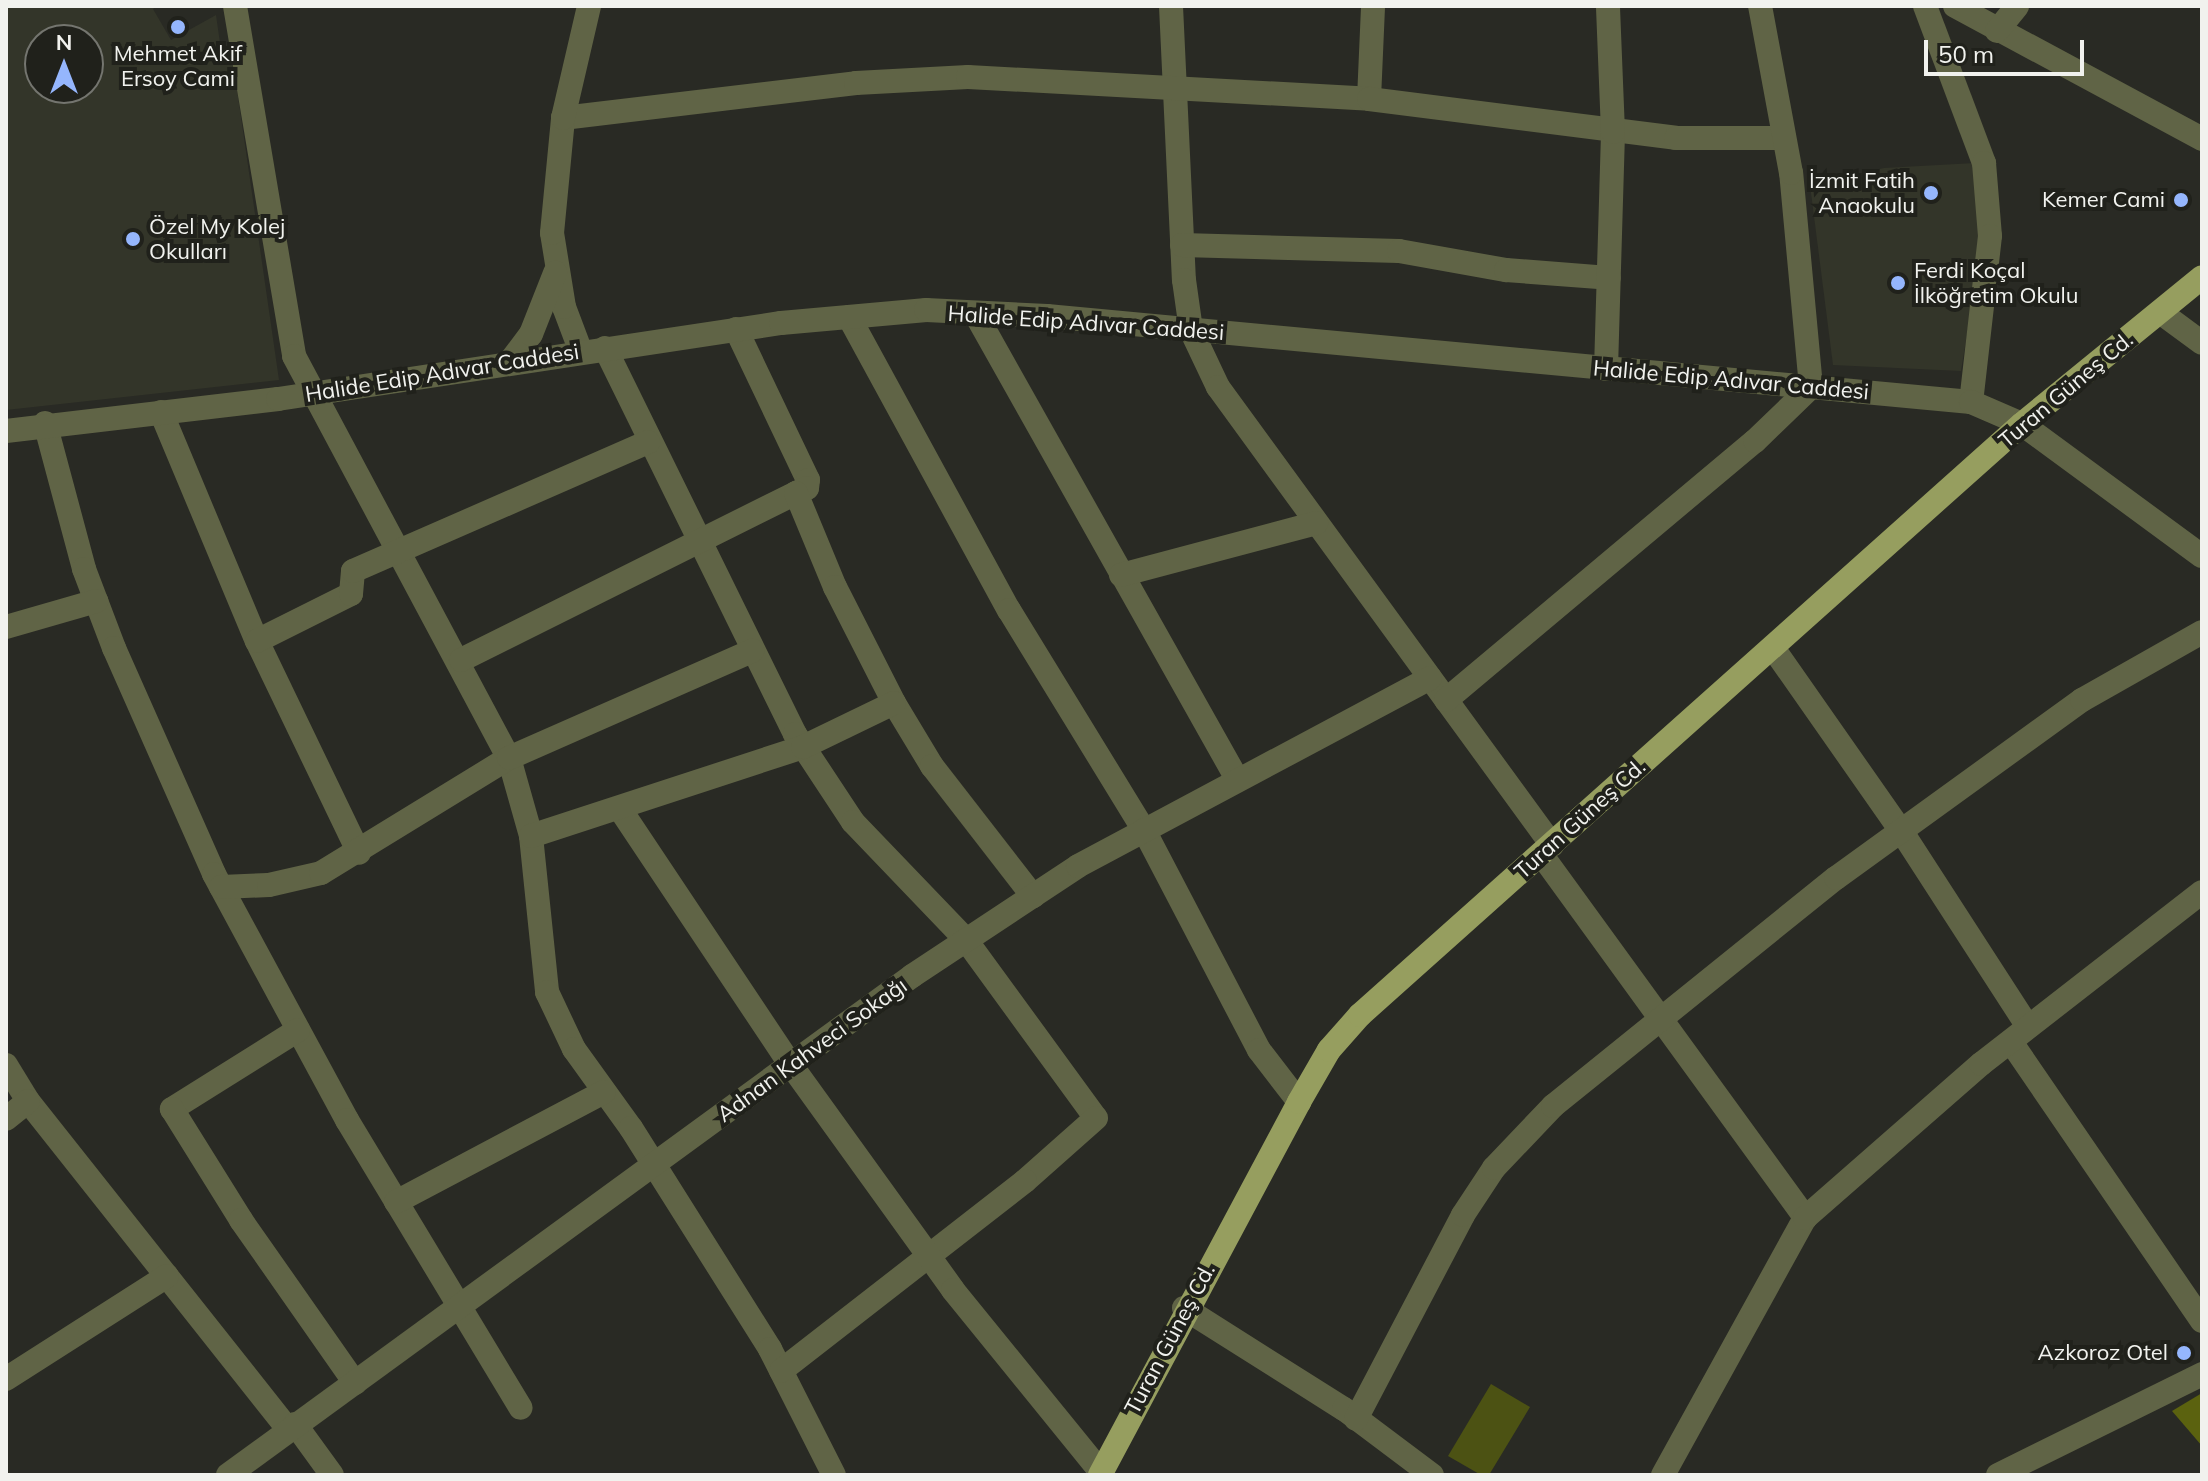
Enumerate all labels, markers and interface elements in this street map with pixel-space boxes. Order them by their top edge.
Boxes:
marker: Mehmet Akif Ersoy Cami [169,18,187,36]
north arrow [24,24,104,104]
scale bar [1928,24,2088,74]
text: N [56,28,72,56]
text: 50 m [1938,39,1994,69]
place label: Mehmet Akif Ersoy Cami [114,40,242,92]
place label: İzmit Fatih Anaokulu [1809,167,1915,218]
marker: İzmit Fatih Anaokulu [1922,184,1940,202]
place label: Kemer Cami [2042,187,2165,213]
marker: Kemer Cami [2172,191,2190,209]
place label: Özel My Kolej Okulları [149,213,285,264]
marker: Özel My Kolej Okulları [124,230,142,248]
place label: Ferdi Koçal İlköğretim Okulu [1914,257,2079,308]
marker: Ferdi Koçal İlköğretim Okulu [1889,274,1907,292]
street label: Halide Edip Adıvar Caddesi [947,300,1225,346]
street label: Turan Güneş Cd. [1994,326,2138,454]
street label: Halide Edip Adıvar Caddesi [303,338,581,408]
street label: Halide Edip Adıvar Caddesi [1592,355,1870,405]
street label: Turan Güneş Cd. [1509,753,1651,885]
street label: Adnan Kahveci Sokağı [712,972,912,1128]
street label: Turan Güneş Cd. [1119,1259,1221,1419]
place label: Azkoroz Otel [2038,1340,2168,1366]
marker: Azkoroz Otel [2175,1344,2193,1362]

